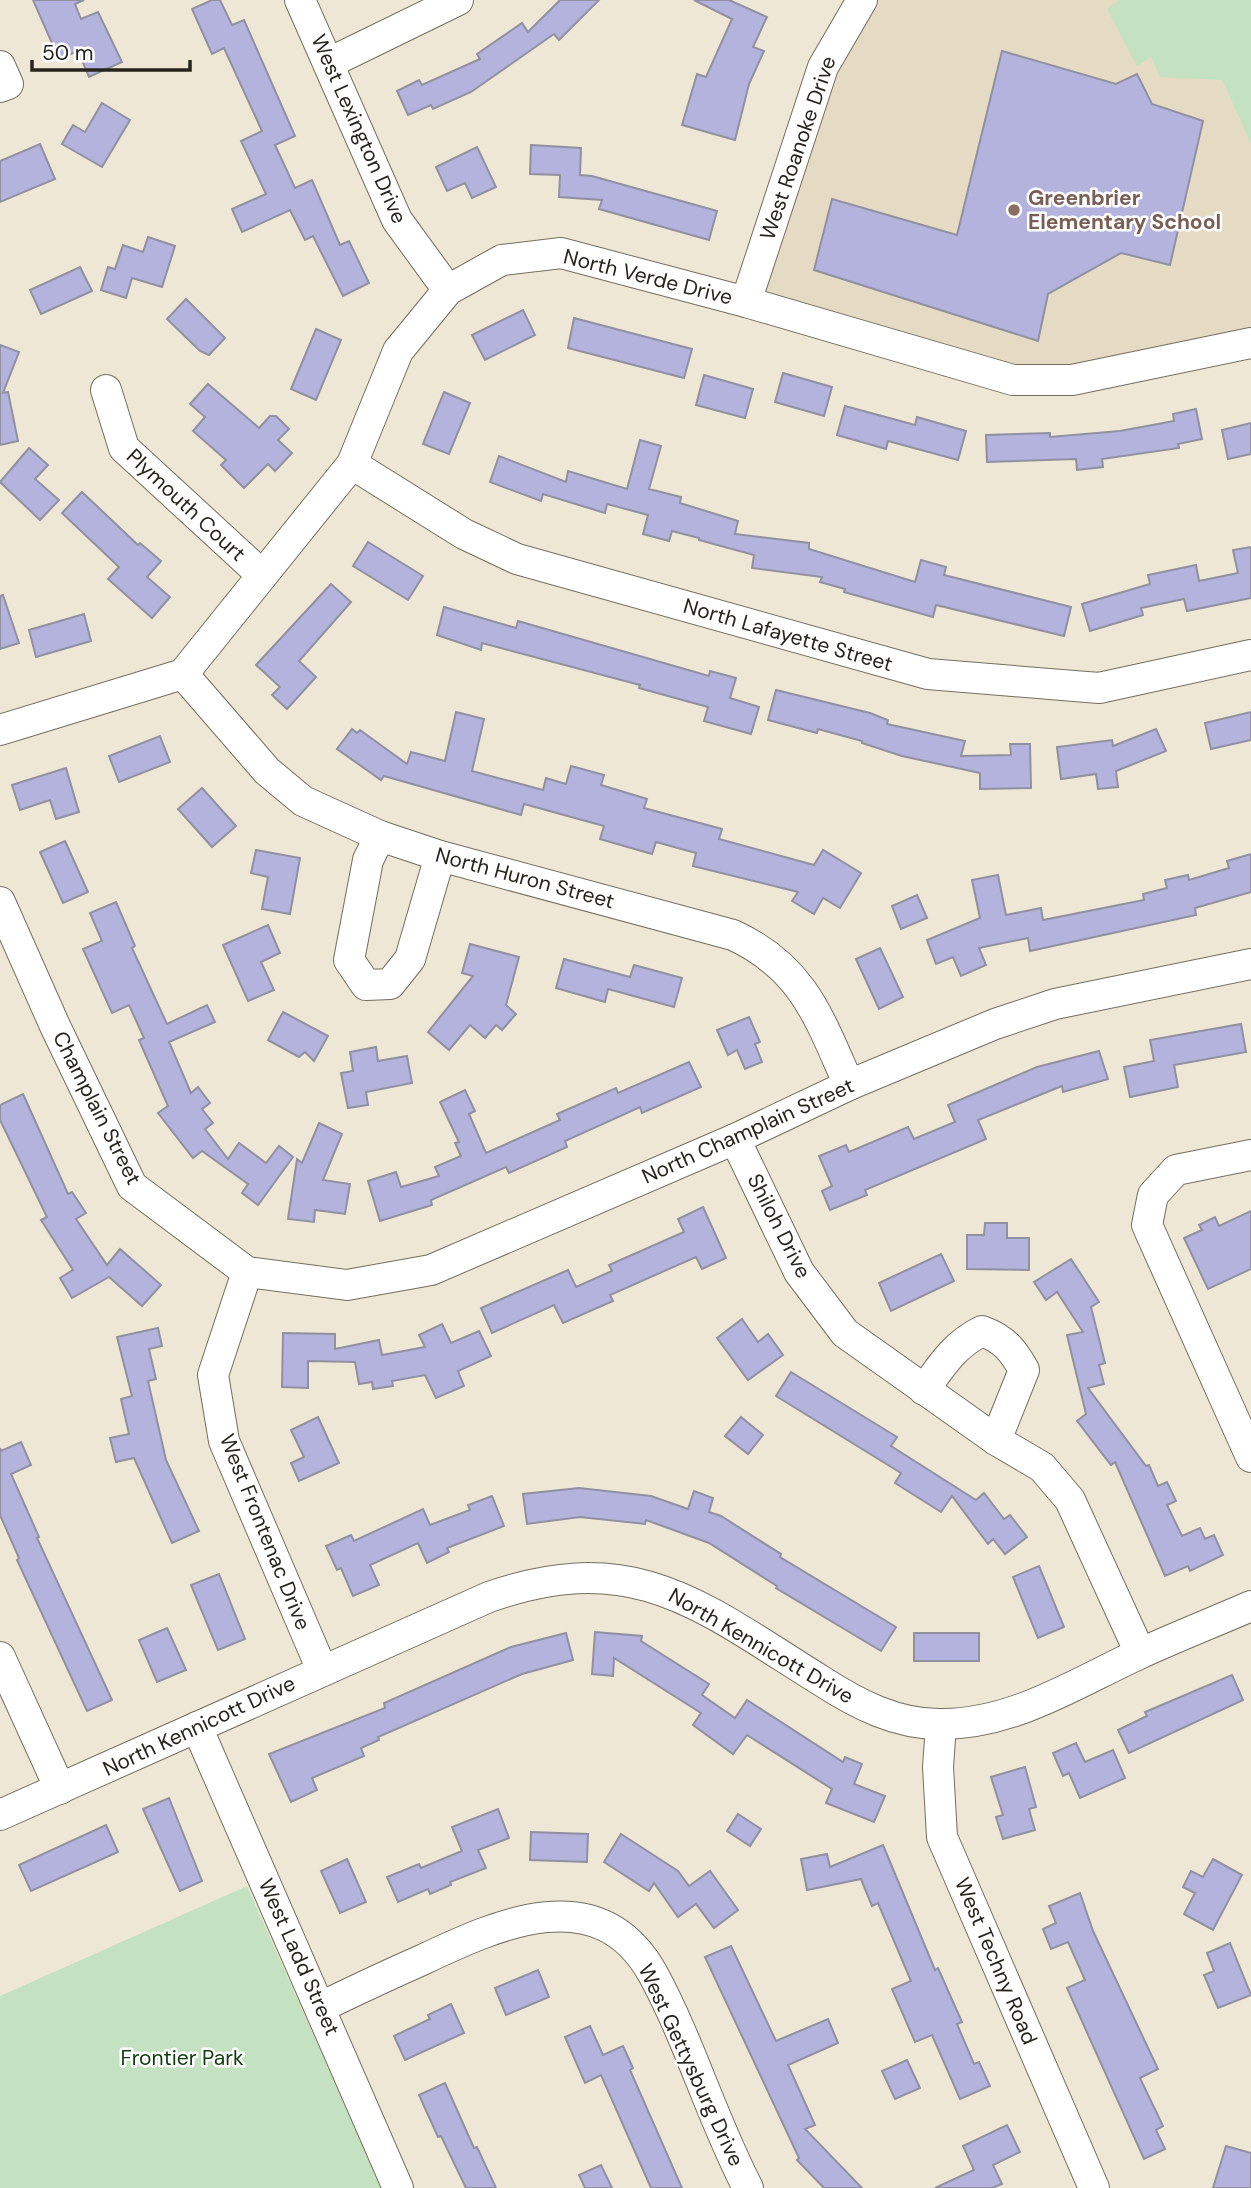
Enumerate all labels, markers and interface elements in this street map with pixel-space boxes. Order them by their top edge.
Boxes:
scale bar [32,28,189,72]
street label: West Lexington Drive [305,30,413,228]
text: 50 m [42,39,93,67]
street label: West Roanoke Drive [753,52,843,244]
place label: Greenbrier Elementary School [1028,184,1221,236]
marker: Greenbrier Elementary School [1006,202,1022,218]
street label: North Verde Drive [561,242,735,312]
street label: Plymouth Court [120,443,252,567]
street label: North Lafayette Street [680,592,896,678]
street label: North Huron Street [433,841,617,915]
street label: Champlain Street [46,1026,148,1190]
street label: North Champlain Street [638,1072,858,1190]
street label: Shiloh Drive [741,1169,817,1283]
street label: West Frontenac Drive [213,1430,317,1634]
street label: North Kennicott Drive [663,1582,859,1710]
street label: North Kennicott Drive [98,1669,300,1783]
street label: West Techny Road [948,1873,1044,2049]
street label: West Ladd Street [252,1874,346,2040]
street label: West Gettysburg Drive [632,1959,750,2171]
park label: Frontier Park [120,2044,244,2072]

